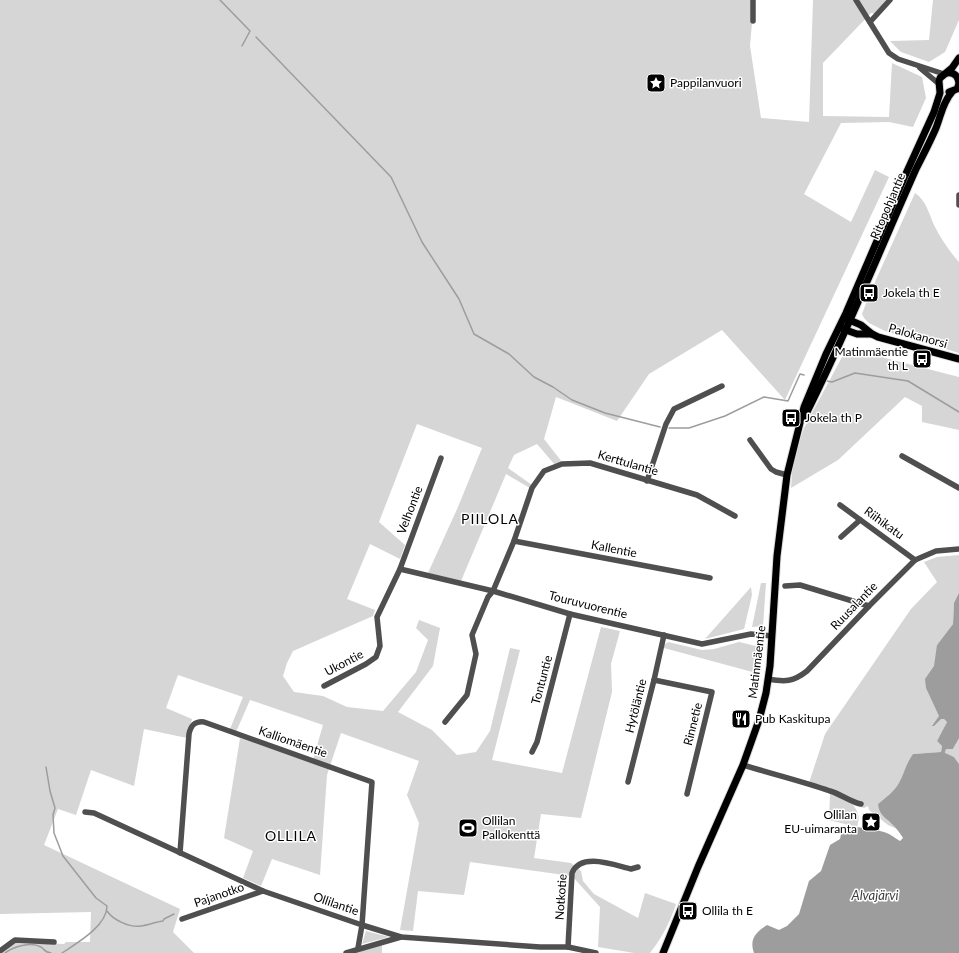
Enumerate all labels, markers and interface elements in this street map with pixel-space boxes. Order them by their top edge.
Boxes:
place icon: Pappilanvuori [645,72,667,94]
place label: Pappilanvuori [670,75,742,90]
street label: Ritopohjantie [867,170,908,241]
bus stop icon: Jokela th E [858,282,880,304]
place label: Jokela th E [883,285,940,300]
street label: Palokanorsi [887,320,949,351]
place label: Matinmäentie th L [835,344,908,373]
bus stop icon: Matinmäentie th L [911,348,933,370]
bus stop icon: Jokela th P [780,407,802,429]
place label: Jokela th P [805,410,862,425]
street label: Kerttulantie [596,447,660,478]
street label: Velhontie [394,484,426,536]
street label: Riihikatu [861,503,907,542]
district label: PIILOLA [461,510,519,527]
street label: Kallentie [590,537,638,560]
street label: Ruusalantie [827,579,880,633]
street label: Touruvuorentie [547,587,629,622]
street label: Matinmäentie [745,625,768,699]
street label: Ukontie [322,646,366,679]
street label: Tontuntie [528,654,555,706]
street label: Hytöläntie [622,677,649,735]
street label: Rinnetie [680,701,705,747]
restaurant icon: Pub Kaskitupa [730,708,752,730]
place label: Pub Kaskitupa [755,711,830,726]
street label: Kalliomäentie [257,723,330,760]
place label: Ollilan EU-uimaranta [784,807,857,836]
place icon: Ollilan EU-uimaranta [860,811,882,833]
place label: Ollilan Pallokenttä [482,813,540,842]
sports icon: Ollilan Pallokenttä [457,817,479,839]
district label: OLLILA [265,827,317,844]
street label: Notkotie [551,873,570,921]
street label: Pajanotko [192,879,246,910]
water label: Alvajärvi [850,887,899,903]
street label: Ollilantie [311,889,361,918]
bus stop icon: Ollila th E [677,900,699,922]
place label: Ollila th E [702,903,753,918]

